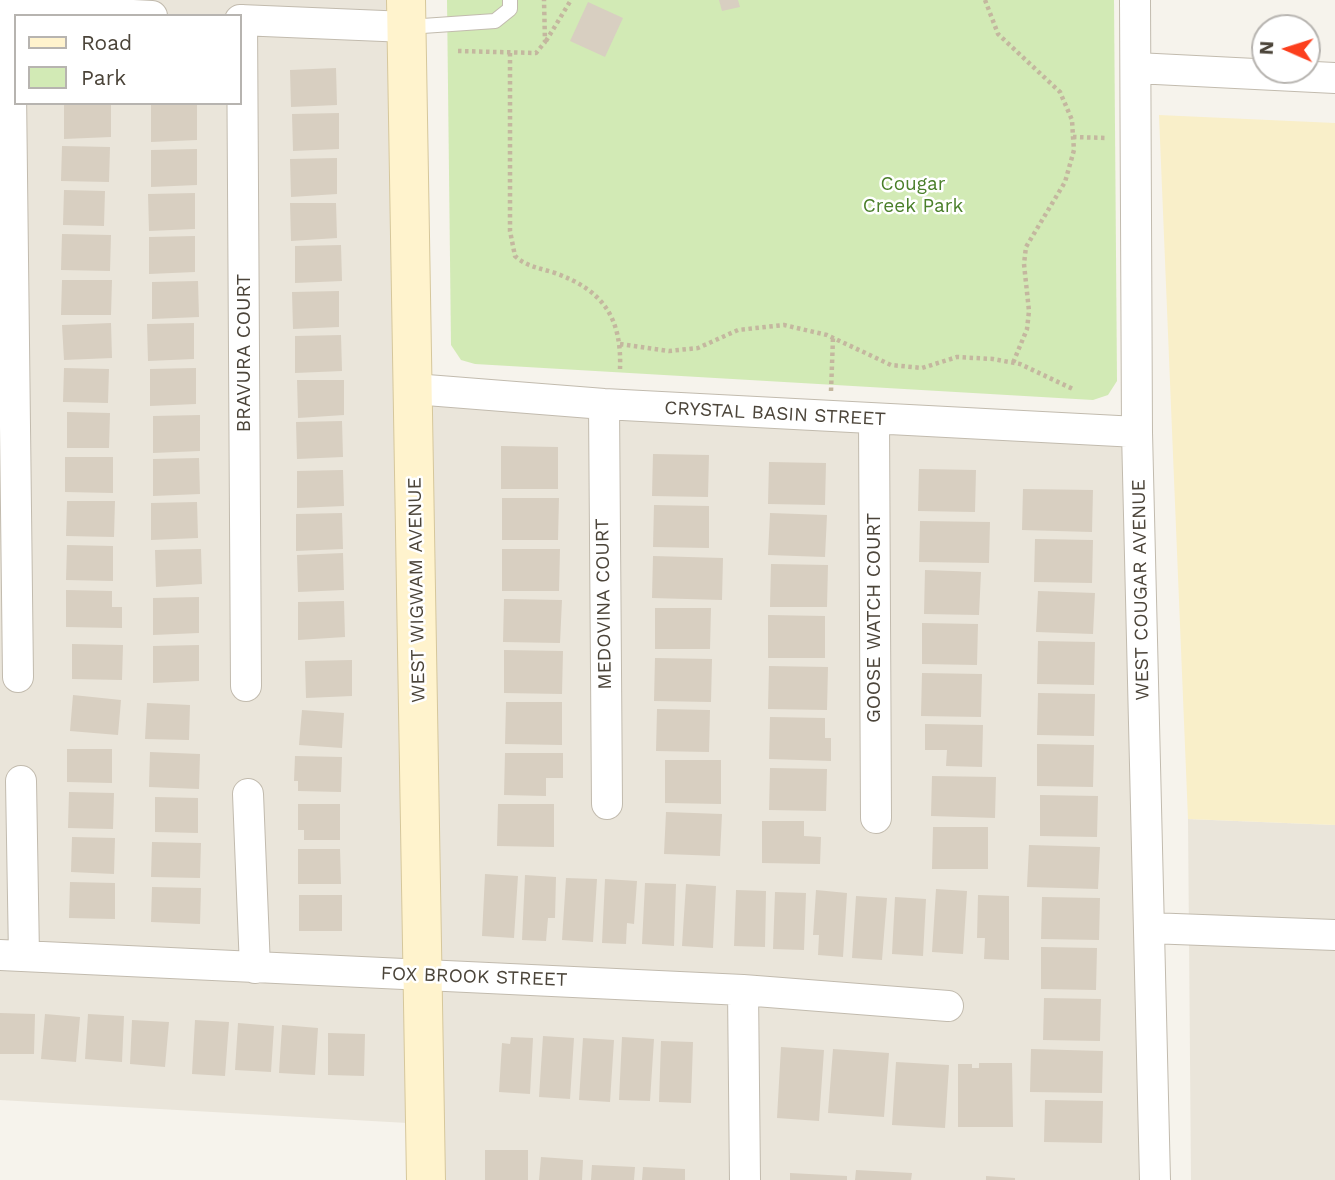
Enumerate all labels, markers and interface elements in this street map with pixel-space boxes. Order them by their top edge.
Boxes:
legend [14,14,242,105]
north arrow [1251,14,1321,84]
text: Road [81,30,132,55]
text: N [1255,40,1278,56]
text: Park [81,65,126,90]
park label: Cougar Creek Park [863,173,963,217]
street label: BRAVURA COURT [233,274,255,432]
street label: CRYSTAL BASIN STREET [664,397,886,431]
street label: WEST WIGWAM AVENUE [404,477,430,703]
street label: WEST COUGAR AVENUE [1128,479,1154,701]
street label: GOOSE WATCH COURT [863,513,885,723]
street label: MEDOVINA COURT [591,518,617,690]
street label: FOX BROOK STREET [380,962,568,992]

